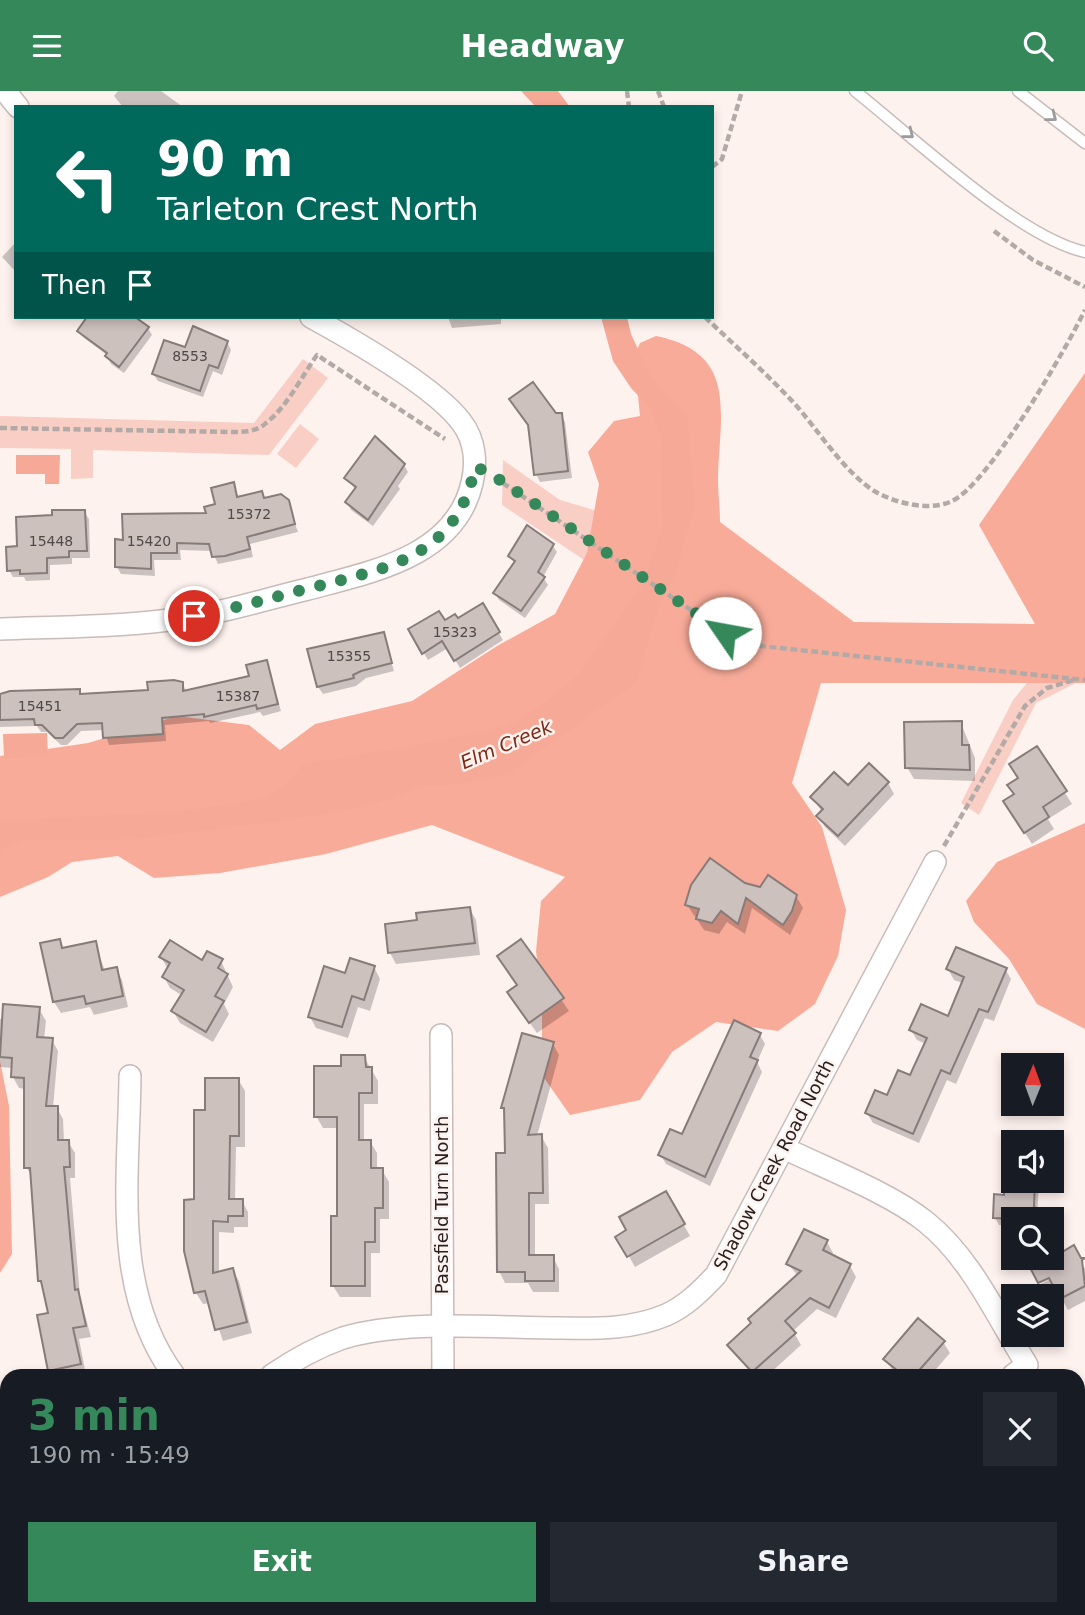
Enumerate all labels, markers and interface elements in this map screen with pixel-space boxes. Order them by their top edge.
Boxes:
icon: menu [28,27,66,65]
text: Headway [460,27,625,65]
icon: search [1019,27,1057,65]
one-way arrow [1044,109,1056,122]
one-way arrow [901,125,913,138]
text: 90 m [157,131,293,188]
icon: left [42,133,133,224]
text: Tarleton Crest North [157,190,479,228]
icon: arrive [121,266,159,304]
text: Then [42,270,107,300]
house number: 8553 [172,348,208,364]
house number: 15372 [227,506,271,522]
house number: 15448 [29,533,73,549]
house number: 15420 [127,533,171,549]
pin [164,586,224,646]
position arrow [688,596,762,670]
icon: arrive [175,597,213,635]
house number: 15323 [433,624,477,640]
house number: 15355 [327,648,371,664]
house number: 15387 [216,688,260,704]
house number: 15451 [18,698,62,714]
water label: Elm Creek [457,714,556,773]
north arrow [1001,1053,1064,1117]
map controls [1001,1053,1064,1347]
street label: Shadow Creek Road North [709,1056,838,1274]
street label: Passfield Turn North [431,1116,452,1294]
button: sound [1001,1130,1064,1193]
button: search [1001,1207,1064,1270]
button: layers [1001,1284,1064,1347]
text: 3 min [28,1391,160,1440]
button: close [983,1392,1057,1466]
text: 190 m · 15:49 [28,1442,190,1468]
button: Exit [28,1522,536,1602]
button: Share [550,1522,1057,1602]

